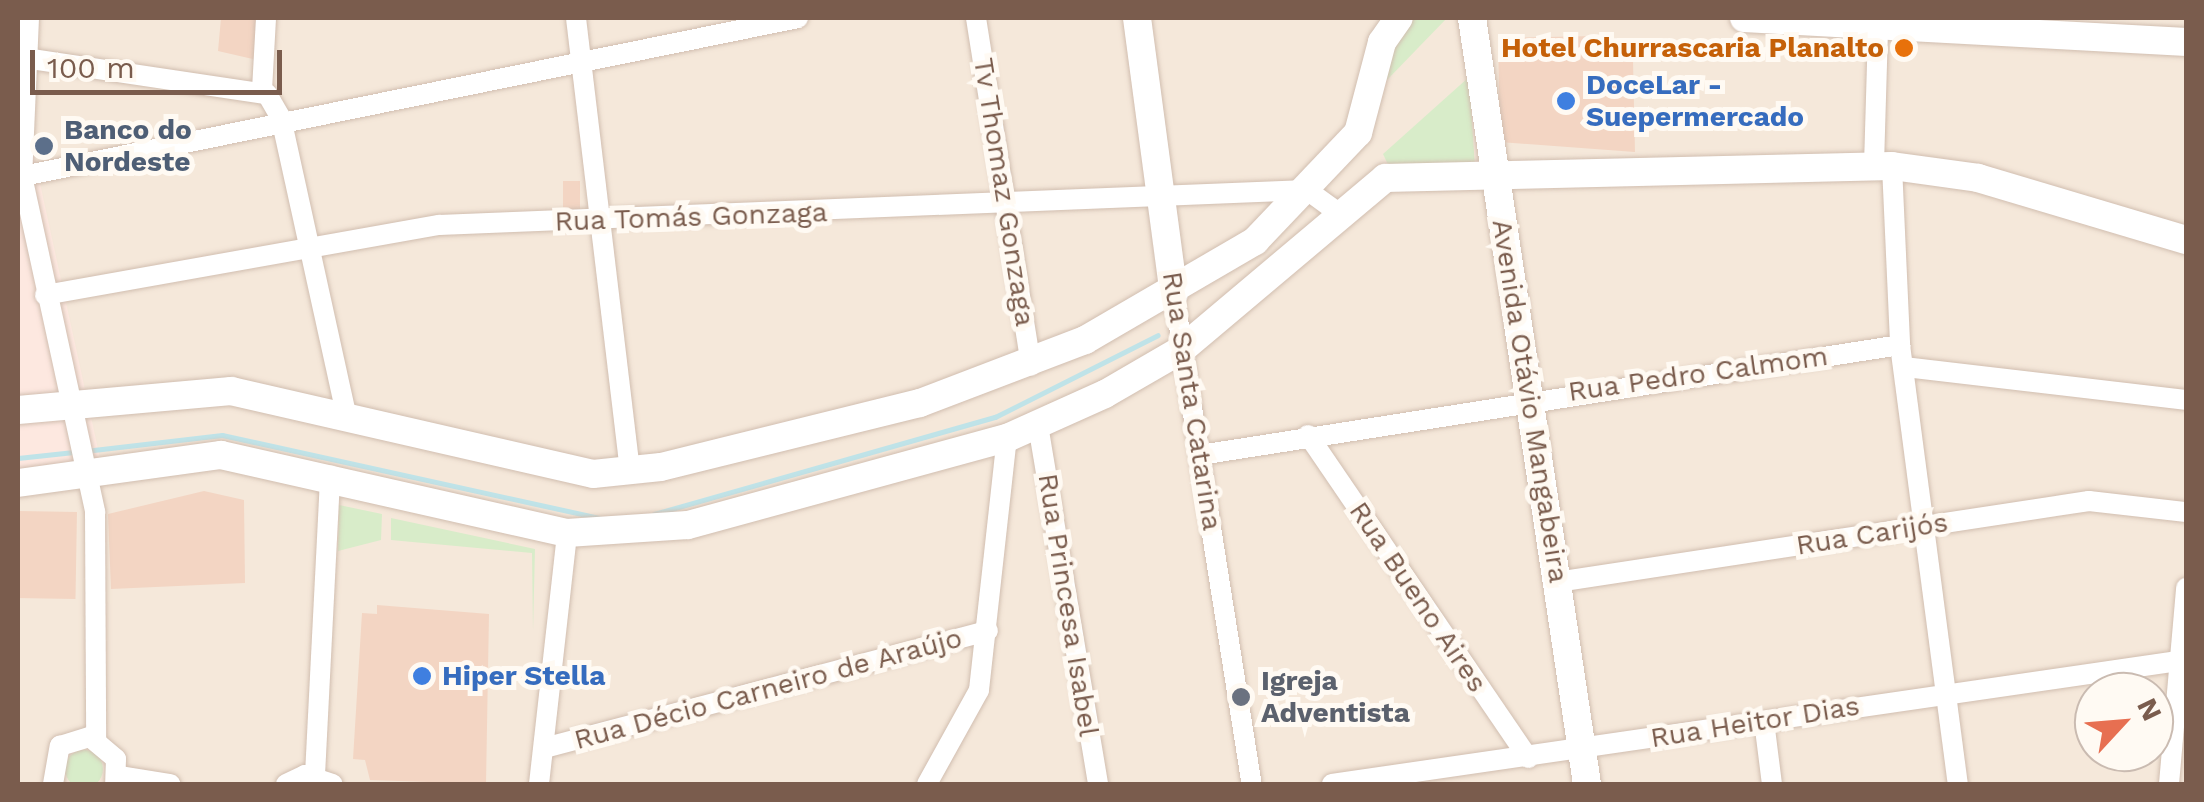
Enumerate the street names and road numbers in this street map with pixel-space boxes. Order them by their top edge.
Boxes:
street label: Tv Thomaz Gonzaga [966,55,1042,329]
street label: Rua Tomás Gonzaga [553,195,829,239]
street label: Avenida Otávio Mangabeira [1485,217,1575,585]
street label: Rua Santa Catarina [1155,269,1229,533]
street label: Rua Pedro Calmom [1566,339,1830,409]
street label: Rua Princesa Isabel [1031,470,1105,740]
street label: Rua Bueno Aires [1341,495,1495,699]
street label: Rua Carijós [1793,505,1951,563]
street label: Rua Décio Carneiro de Araújo [570,621,966,757]
street label: Rua Heitor Dias [1647,689,1863,755]

